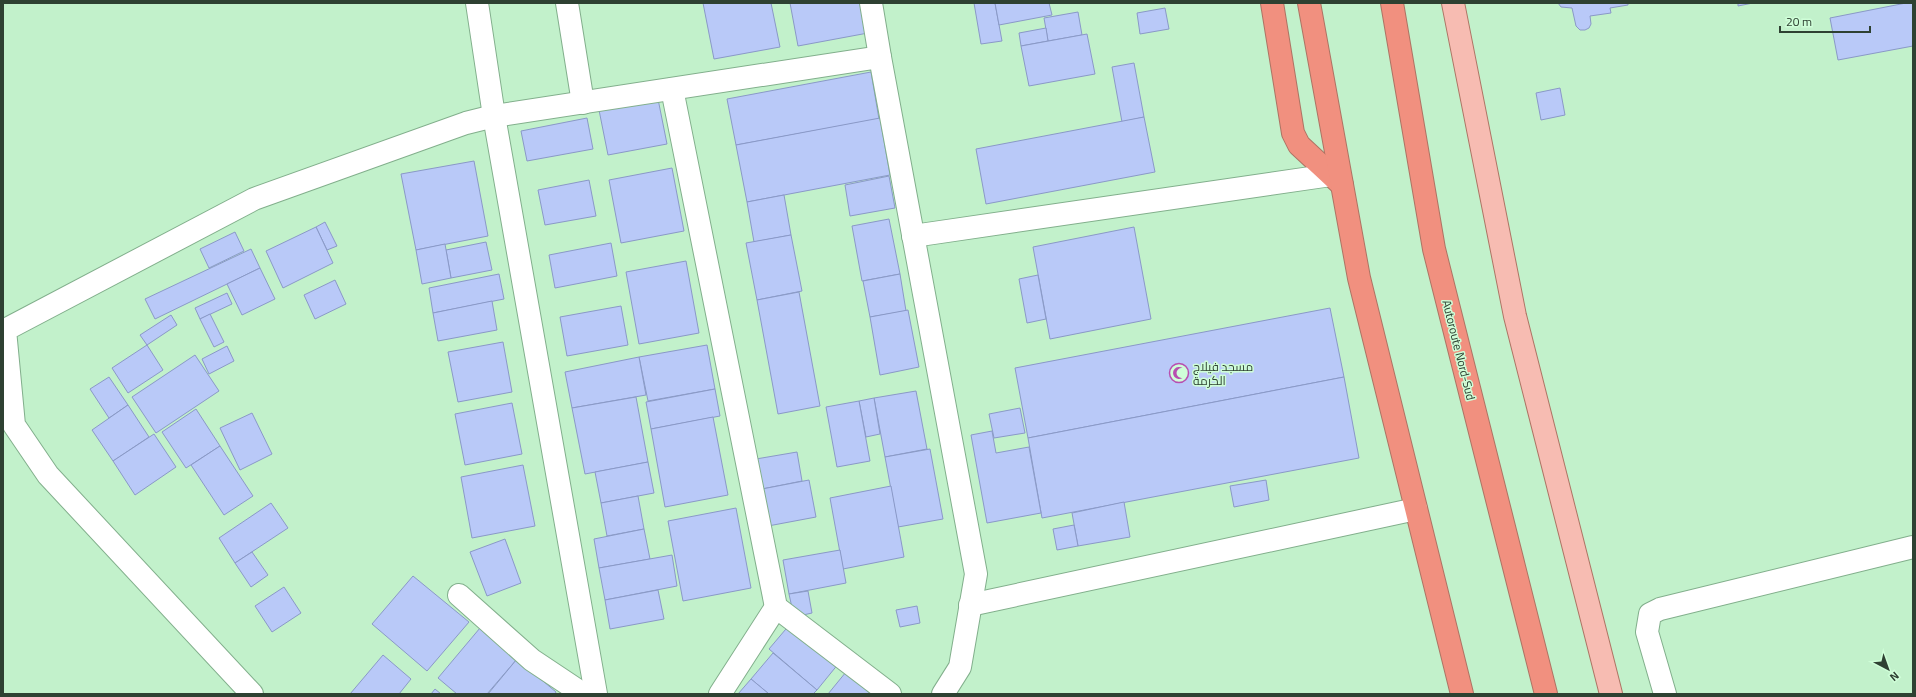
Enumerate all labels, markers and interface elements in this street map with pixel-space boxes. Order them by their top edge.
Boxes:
scale bar [1780,8,1870,34]
text: 20 m [1786,10,1812,33]
street label: Autoroute Nord-Sud [1435,297,1483,403]
place label: مسجد فيلاج الكرمة [1193,355,1253,392]
mosque icon: مسجد فيلاج الكرمة [1168,362,1190,384]
north arrow [1868,649,1908,689]
text: N [1885,667,1904,687]

